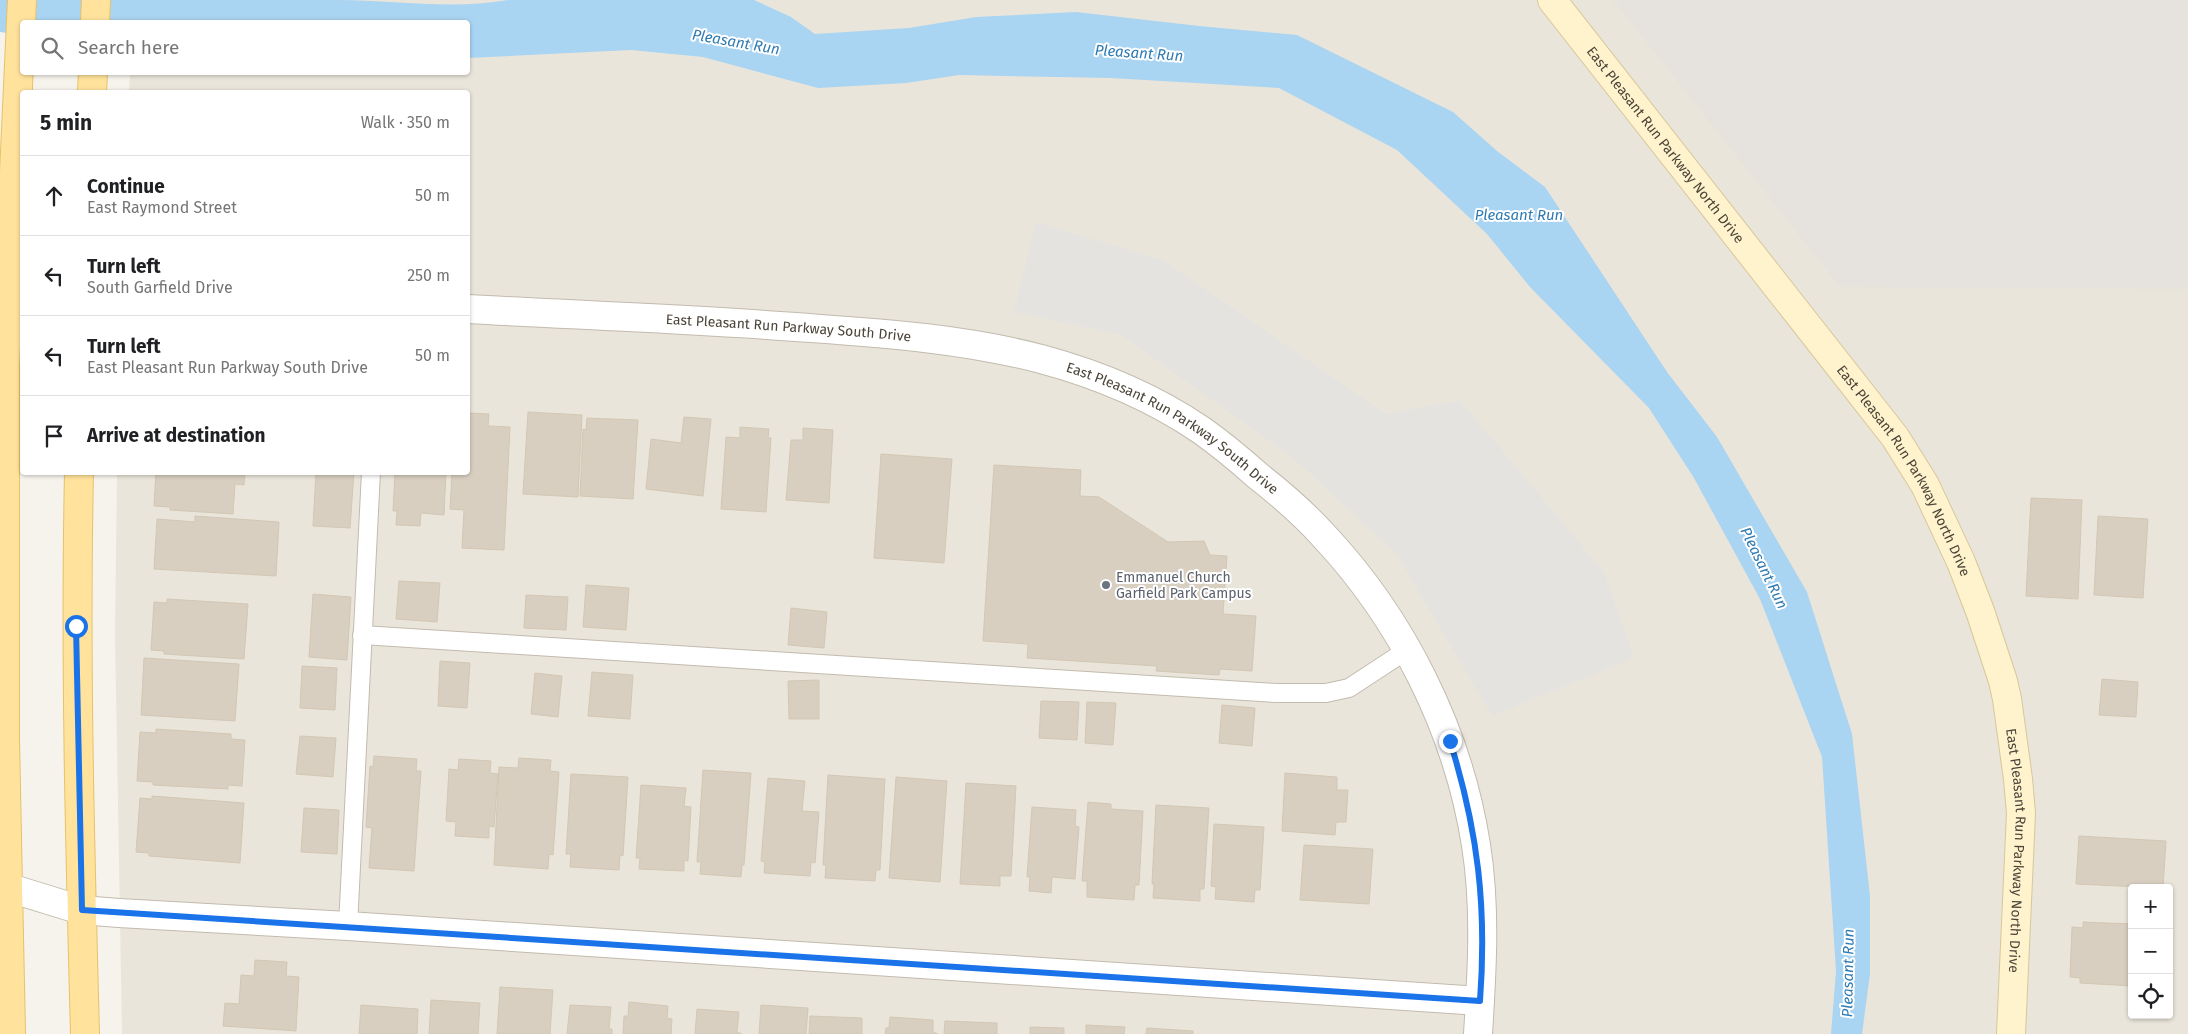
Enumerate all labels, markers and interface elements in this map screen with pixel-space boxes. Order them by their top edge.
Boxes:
search box [20,20,470,75]
water label: Pleasant Run [691,25,781,59]
icon: search [38,34,66,62]
text: Search here [78,36,179,59]
water label: Pleasant Run [1094,41,1184,65]
street label: East Pleasant Run Parkway North Drive [1583,43,1748,247]
text: 5 min [40,110,92,136]
text: Walk · 350 m [361,113,450,132]
text: Continue [87,175,165,198]
icon: ahead [40,182,68,210]
text: 50 m [415,186,450,205]
text: East Raymond Street [87,198,237,217]
water label: Pleasant Run [1475,206,1563,224]
text: Turn left [87,255,161,278]
icon: left [40,262,68,290]
text: 250 m [407,266,450,285]
text: South Garfield Drive [87,278,233,297]
street label: East Pleasant Run Parkway South Drive [665,311,912,345]
text: Turn left [87,335,161,358]
icon: left [40,342,68,370]
text: 50 m [415,346,450,365]
text: East Pleasant Run Parkway South Drive [87,358,368,377]
street label: East Pleasant Run Parkway South Drive [1064,359,1282,498]
street label: East Pleasant Run Parkway North Drive [1833,362,1974,579]
icon: arrive [40,422,68,450]
text: Arrive at destination [87,424,266,447]
water label: Pleasant Run [1736,524,1792,612]
place label: Emmanuel Church Garfield Park Campus [1116,569,1252,602]
marker: Emmanuel Church Garfield Park Campus [1100,579,1112,591]
route start [65,615,88,638]
street label: East Pleasant Run Parkway North Drive [2002,727,2029,973]
route end [1439,730,1462,753]
map controls [2128,884,2173,1019]
button: + [2128,884,2173,929]
water label: Pleasant Run [1838,929,1858,1017]
button: − [2128,929,2173,974]
button: locate [2128,974,2173,1019]

